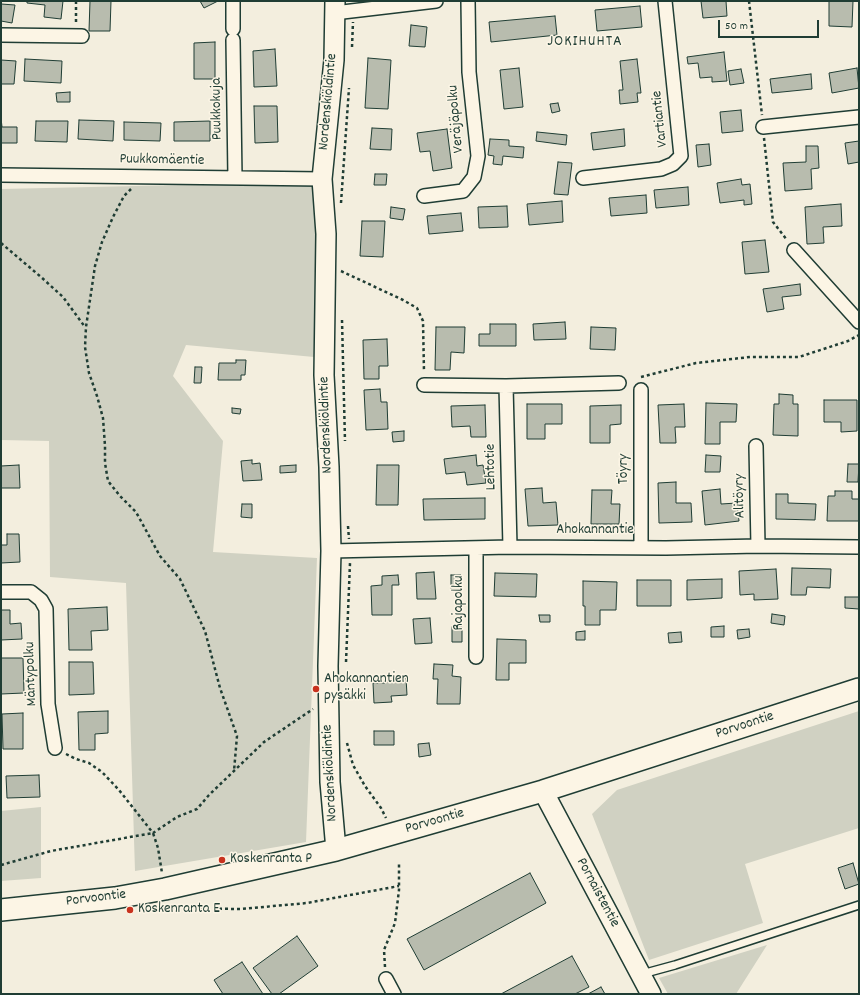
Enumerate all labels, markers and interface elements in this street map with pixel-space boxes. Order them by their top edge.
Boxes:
scale bar [720,12,821,38]
text: 50 m [725,18,748,35]
district label: JOKIHUHTA [547,33,623,53]
street label: Nordenskiöldintie [316,53,342,151]
street label: Puukkokuja [208,78,228,140]
street label: Veräjäpolku [445,84,469,154]
street label: Vartiantie [649,90,673,148]
street label: Puukkomäentie [119,151,205,171]
street label: Nordenskiöldintie [316,376,338,474]
street label: Lehtotie [483,443,501,491]
street label: Töyry [616,454,634,484]
street label: Alitöyry [732,474,750,518]
street label: Ahokannantie [556,522,634,540]
street label: Rajapolku [451,575,469,631]
street label: Mäntypolku [22,641,42,707]
place label: Ahokannantien pysäkki [324,671,409,706]
marker: Ahokannantien pysäkki [311,684,321,694]
street label: Porvoontie [713,708,777,744]
street label: Nordenskiöldintie [319,724,343,822]
street label: Porvoontie [403,805,467,839]
place label: Koskenranta P [230,851,312,869]
marker: Koskenranta P [217,855,227,865]
street label: Pornaistentie [571,855,623,931]
street label: Porvoontie [65,886,127,912]
place label: Koskenranta E [138,901,220,919]
marker: Koskenranta E [125,905,135,915]

